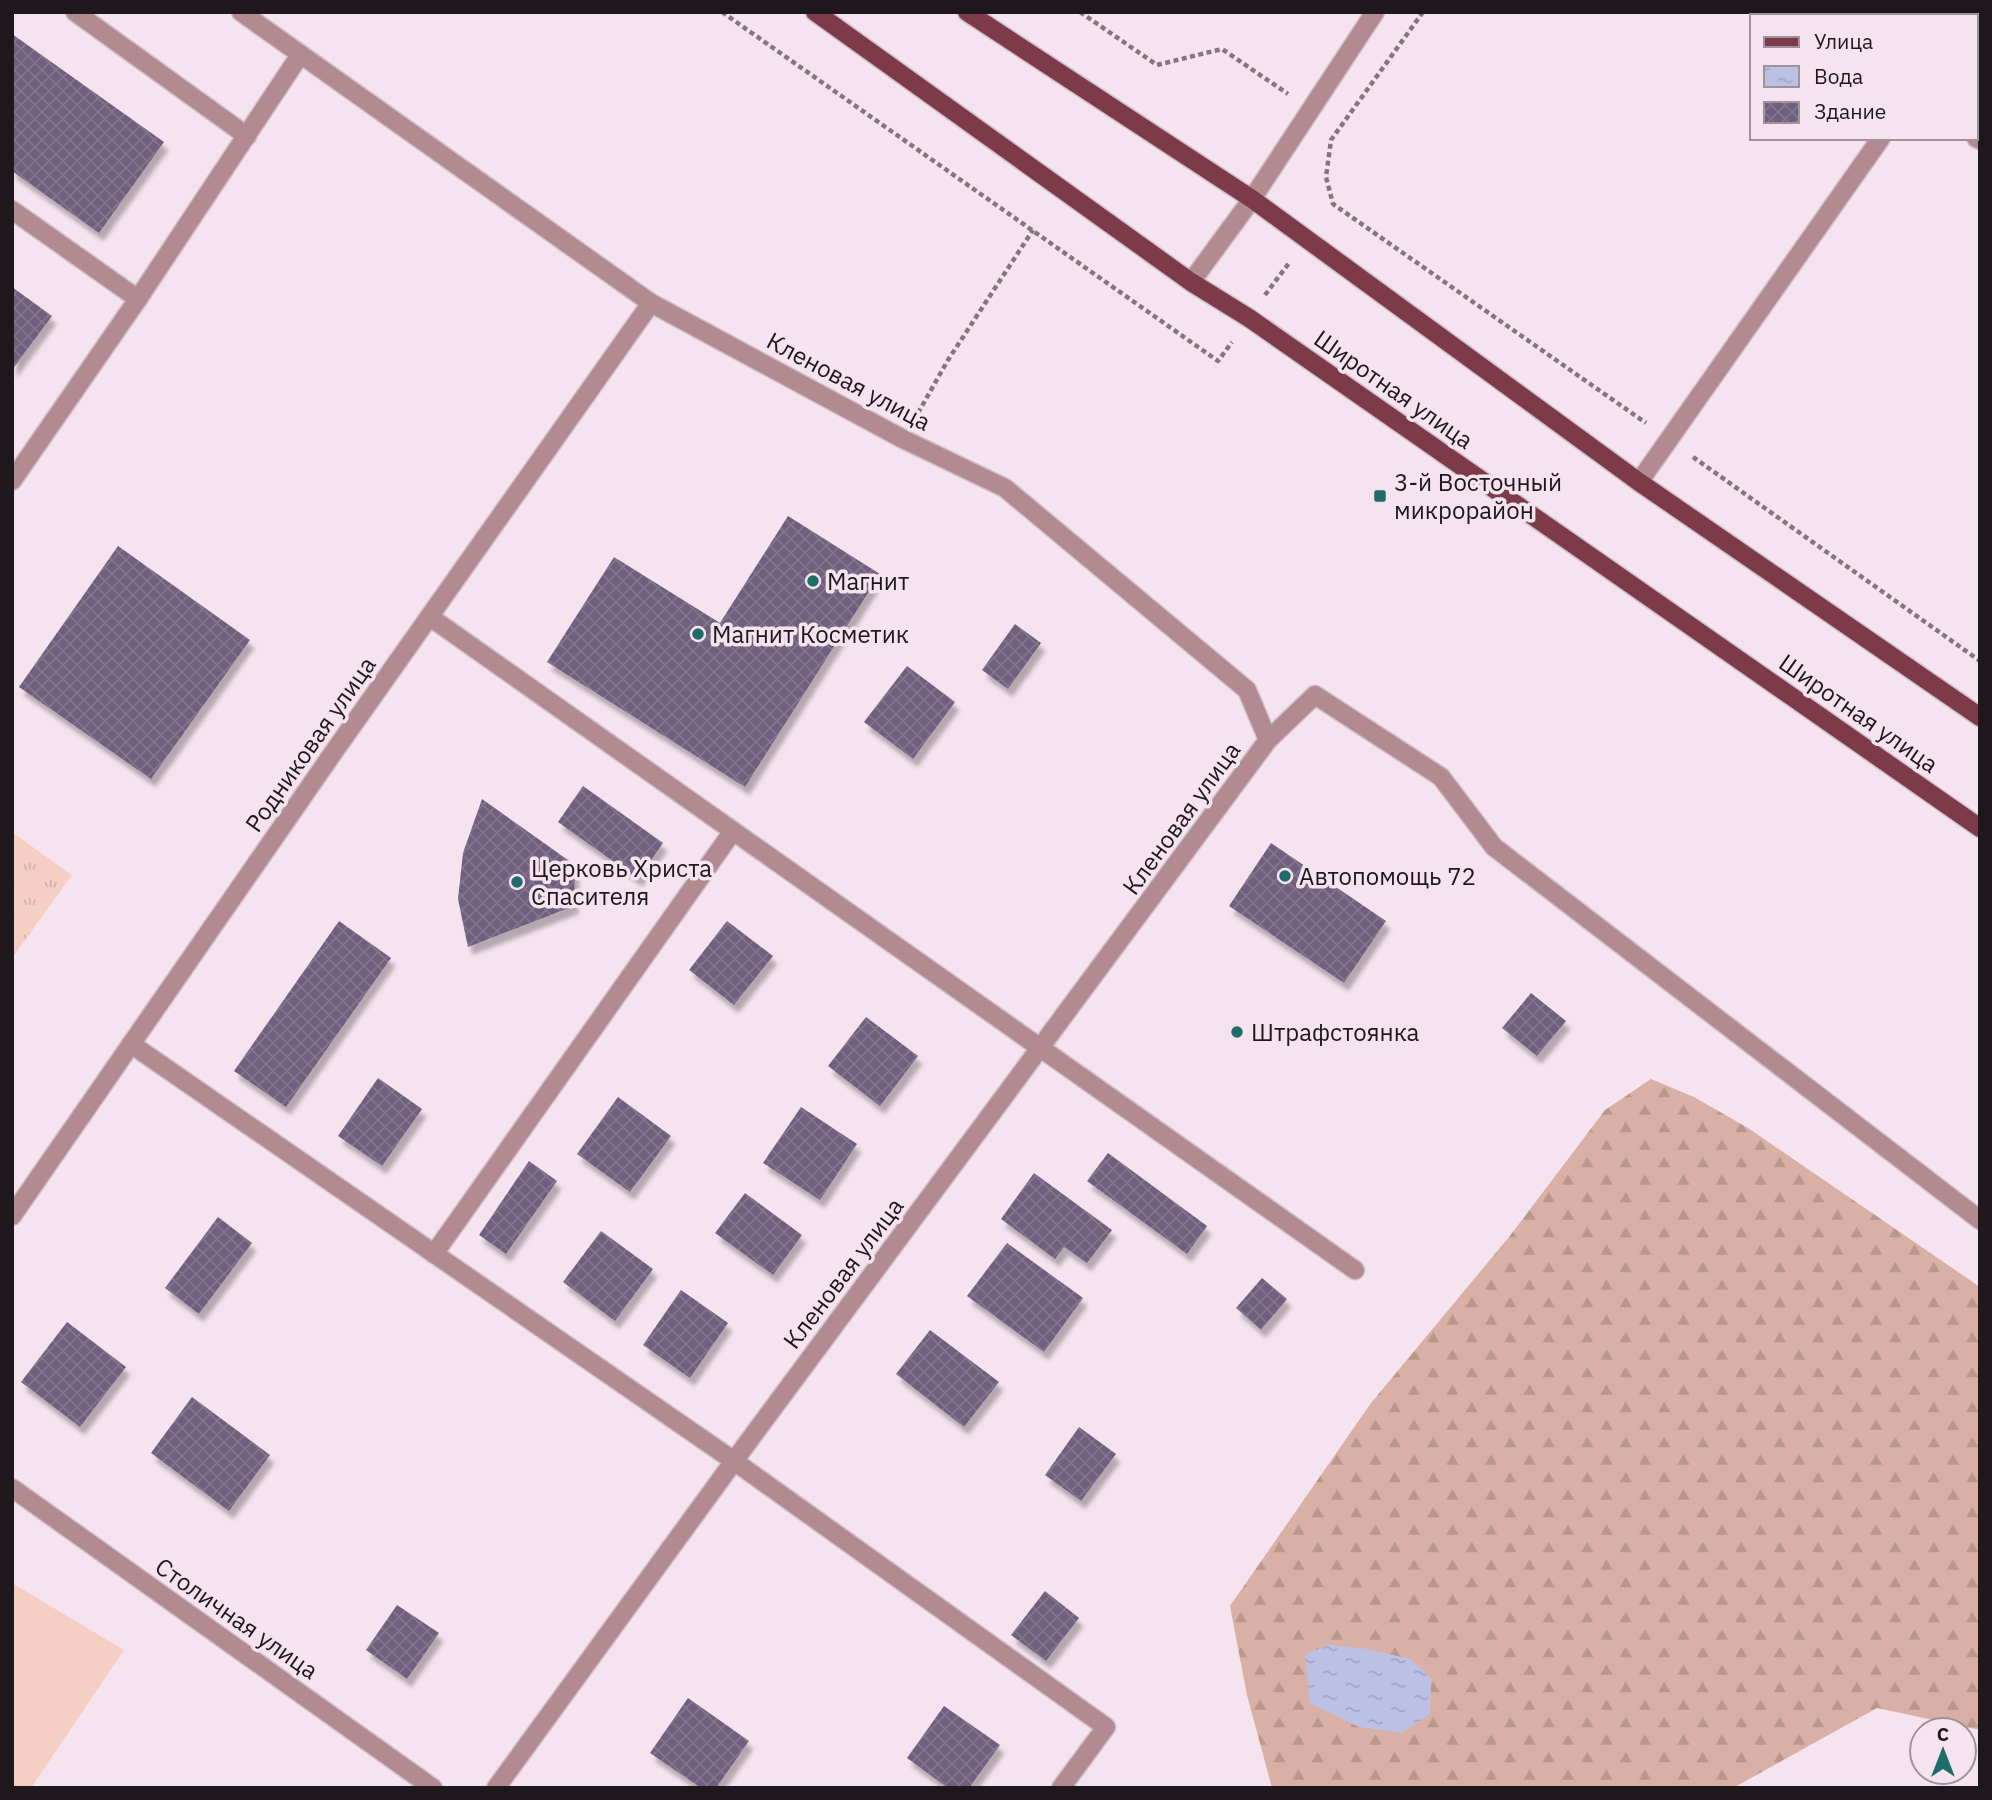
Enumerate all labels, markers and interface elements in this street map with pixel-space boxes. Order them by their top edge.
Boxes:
legend [1750,14,1978,140]
text: Улица [1814,27,1873,55]
text: Вода [1814,62,1863,90]
text: Здание [1814,97,1886,125]
street label: Широтная улица [1308,322,1480,456]
street label: Кленовая улица [761,324,937,438]
place label: 3-й Восточный микрорайон [1394,466,1562,526]
marker: 3-й Восточный микрорайон [1372,488,1388,504]
place label: Магнит [827,565,909,597]
marker: Магнит [805,573,821,589]
place label: Магнит Косметик [712,618,909,650]
marker: Магнит Косметик [690,626,706,642]
street label: Широтная улица [1773,646,1945,780]
street label: Родниковая улица [237,650,383,838]
street label: Кленовая улица [1115,735,1247,901]
place label: Церковь Христа Спасителя [531,852,712,912]
place label: Автопомощь 72 [1299,860,1476,892]
marker: Автопомощь 72 [1277,868,1293,884]
marker: Церковь Христа Спасителя [509,874,525,890]
place label: Штрафстоянка [1251,1016,1420,1048]
marker: Штрафстоянка [1229,1024,1245,1040]
street label: Кленовая улица [776,1191,910,1355]
street label: Столичная улица [149,1550,325,1686]
north arrow [1908,1716,1978,1786]
text: С [1937,1722,1949,1746]

